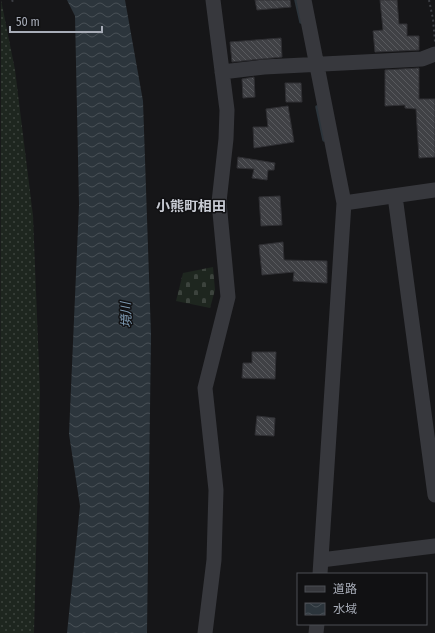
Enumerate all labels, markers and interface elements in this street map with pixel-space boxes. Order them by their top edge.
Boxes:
scale bar [10,8,102,34]
text: 50 m [16,15,40,29]
district label: 小熊町相田 [156,198,226,215]
water label: 境川 [118,300,134,328]
legend [297,573,427,625]
text: 道路 [333,582,357,596]
text: 水域 [333,602,357,616]

